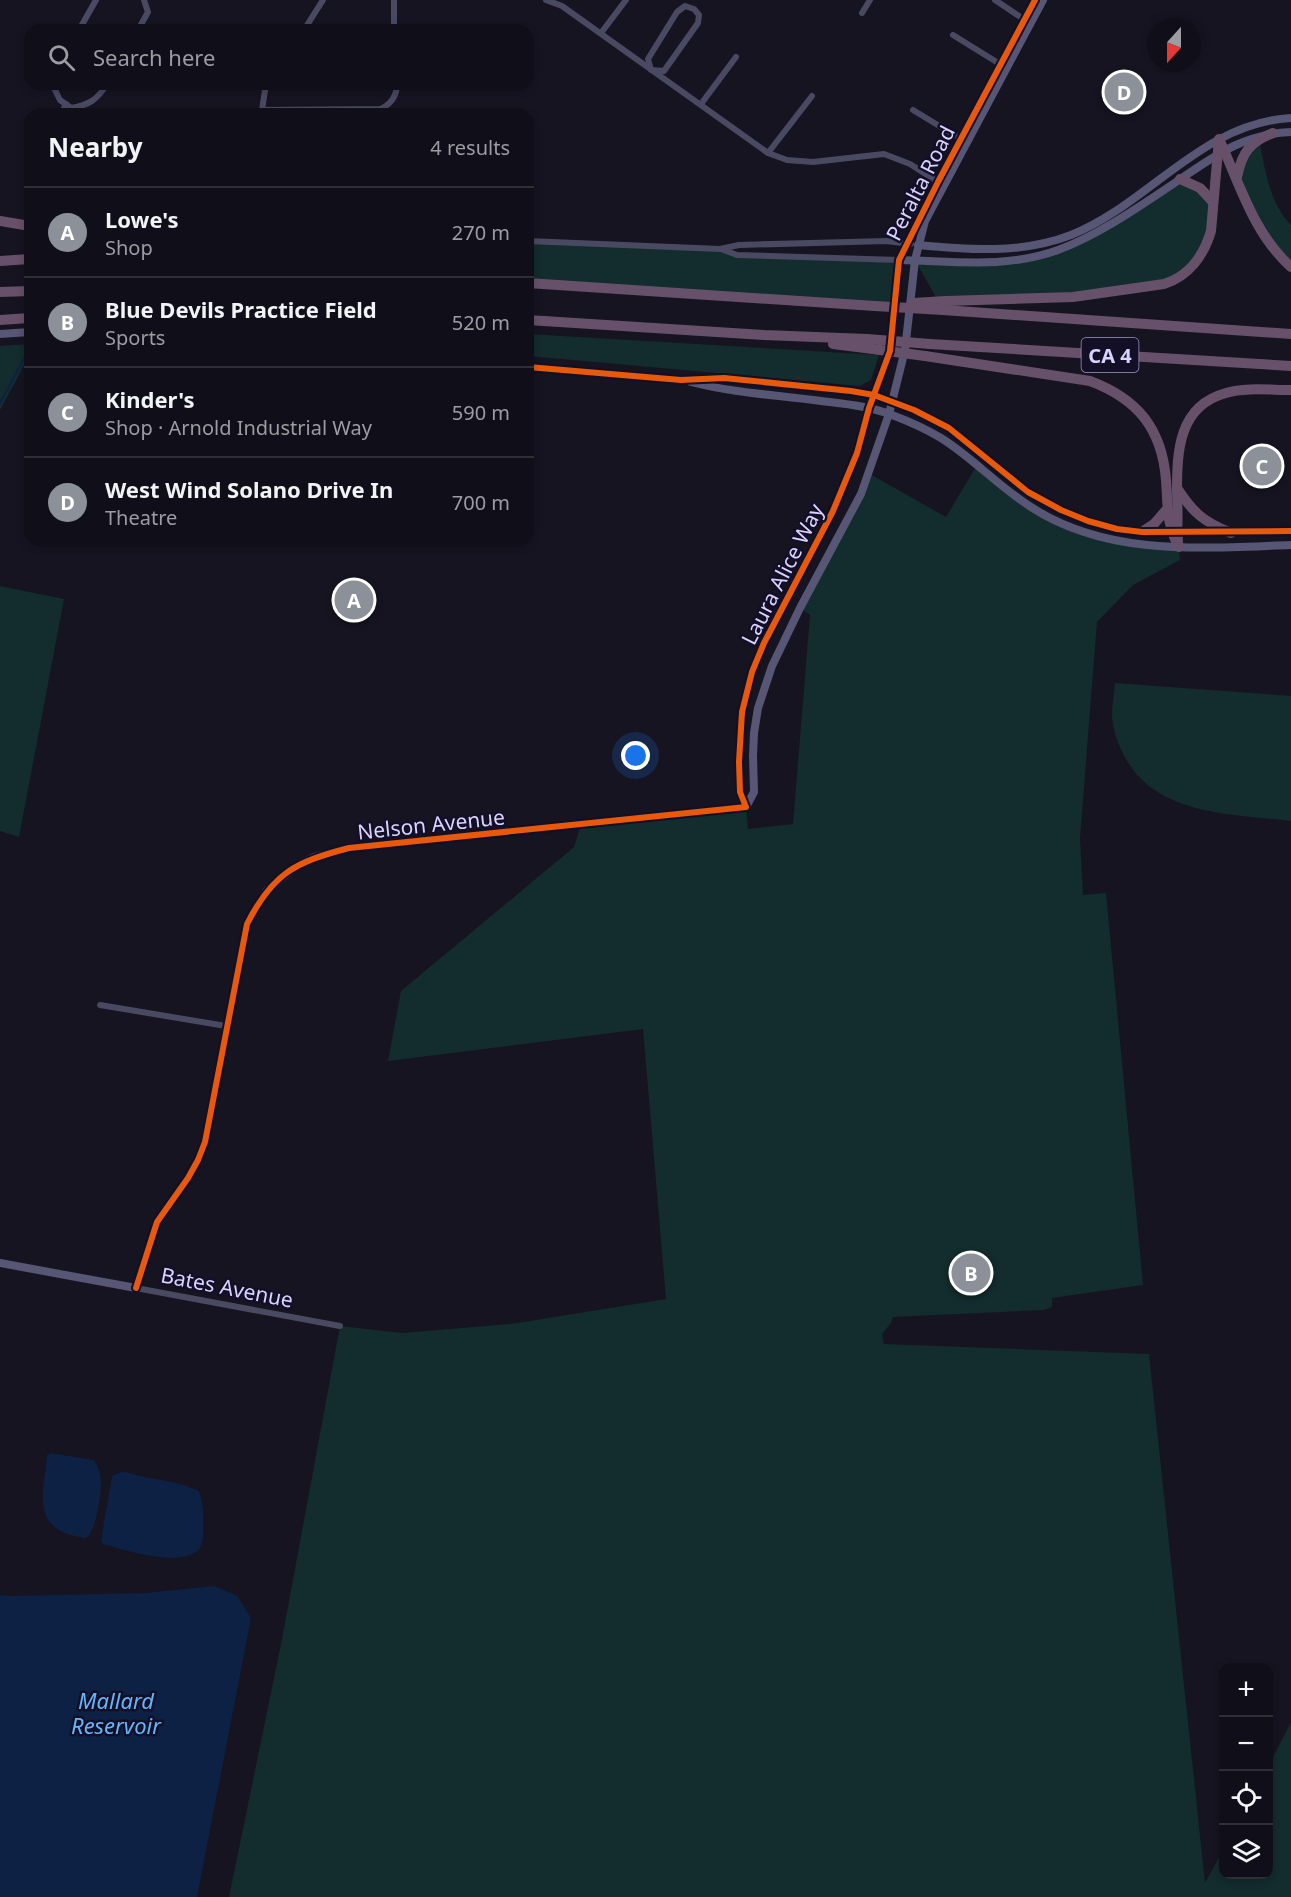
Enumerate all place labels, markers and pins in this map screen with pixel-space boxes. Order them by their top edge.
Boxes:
pin: D [1104,70,1144,115]
pin: C [1242,444,1282,488]
pin: A [334,578,374,622]
pin: B [952,1250,990,1296]

